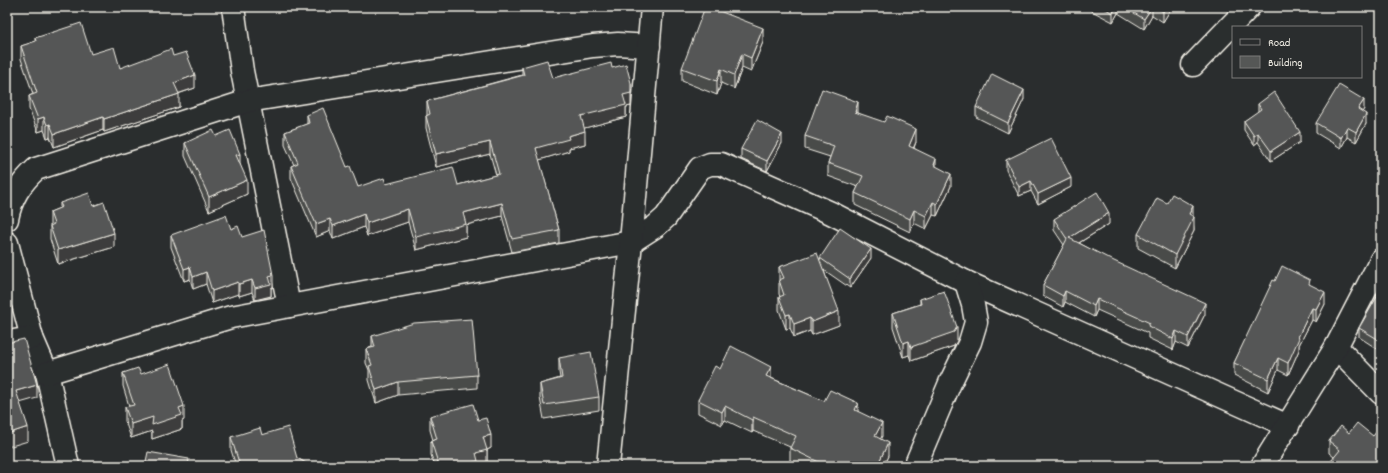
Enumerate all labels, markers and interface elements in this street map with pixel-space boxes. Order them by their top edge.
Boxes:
legend [1232,26,1362,78]
text: Road [1268,35,1290,52]
text: Building [1268,55,1303,72]

